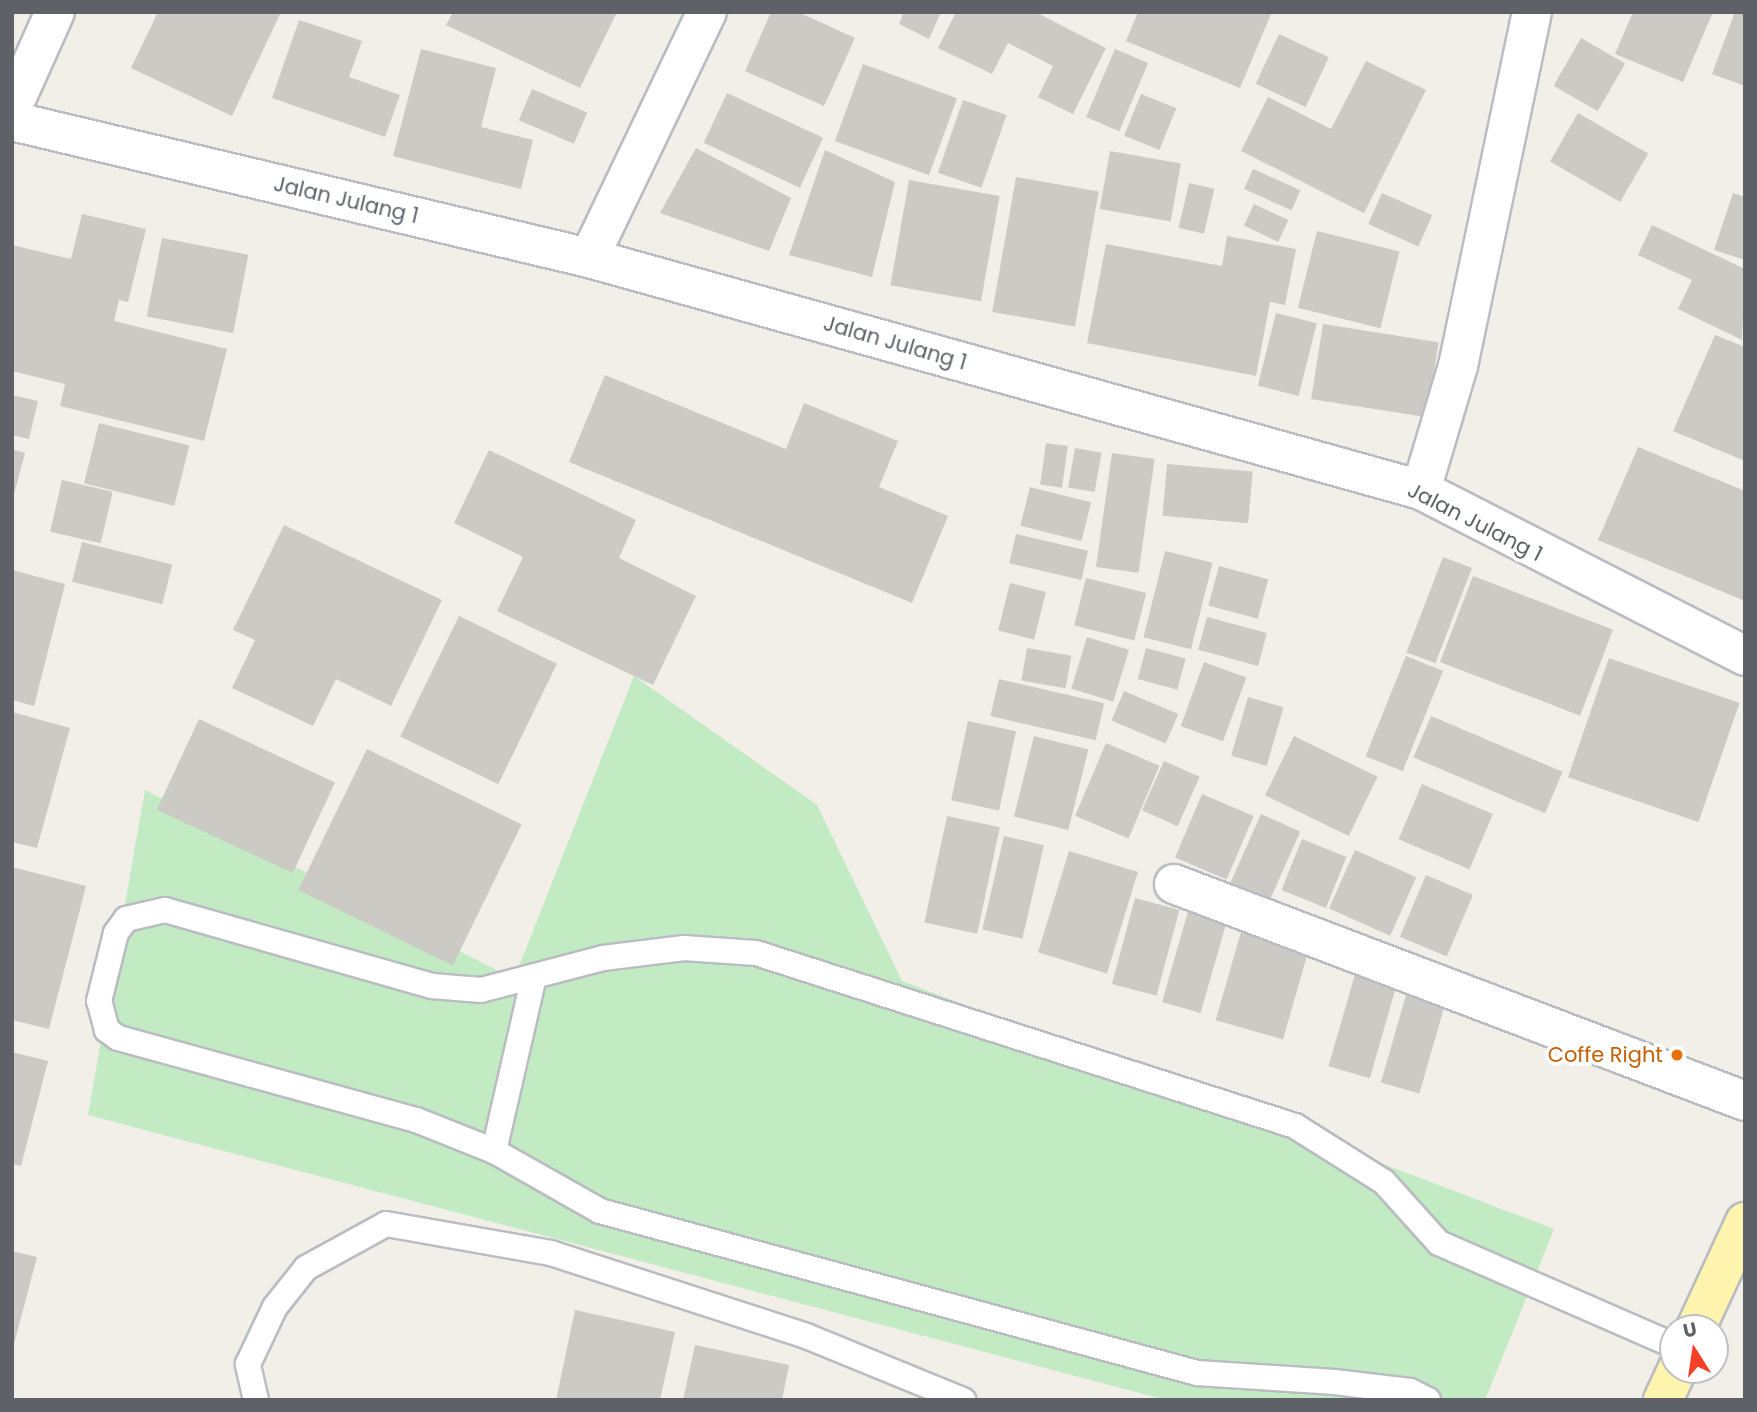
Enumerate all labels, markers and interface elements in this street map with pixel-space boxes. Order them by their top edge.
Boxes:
street label: Jalan Julang 1 [271,171,421,229]
street label: Jalan Julang 1 [821,311,969,375]
street label: Jalan Julang 1 [1404,477,1546,567]
place label: Coffe Right [1548,1042,1663,1068]
marker: Coffe Right [1669,1047,1685,1063]
north arrow [1659,1314,1729,1384]
text: U [1681,1315,1699,1345]

